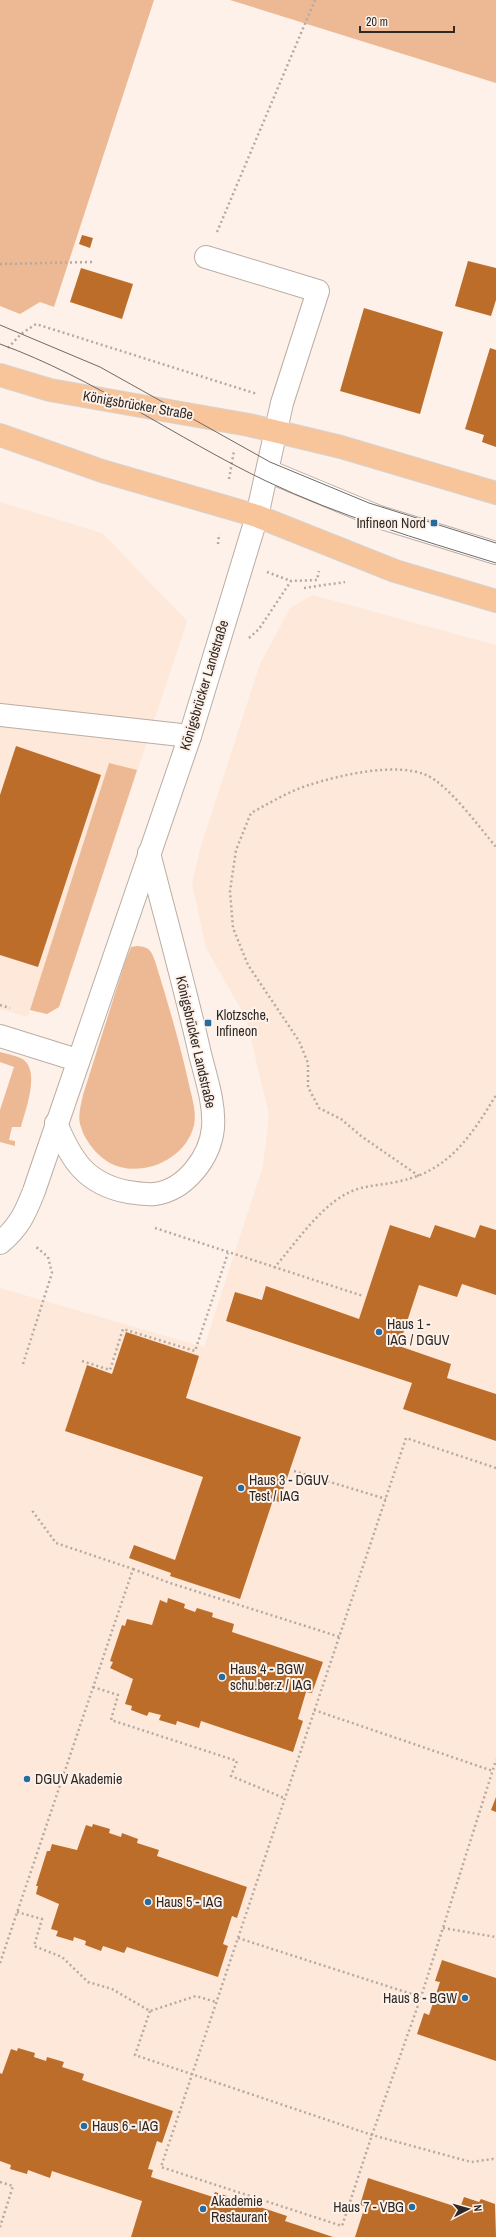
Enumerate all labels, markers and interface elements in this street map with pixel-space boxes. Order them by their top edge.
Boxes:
scale bar [360,8,454,34]
text: 20 m [366,14,388,30]
street label: Königsbrücker Straße [81,386,195,424]
place label: Infineon Nord [356,514,426,532]
marker: Infineon Nord [429,518,439,528]
street label: Königsbrücker Landstraße [176,618,232,752]
street label: Königsbrücker Landstraße [172,974,220,1110]
place label: Klotzsche, Infineon [216,1006,269,1040]
marker: Klotzsche, Infineon [203,1018,213,1028]
place label: Haus 1 - IAG / DGUV [387,1315,450,1349]
marker: Haus 1 - IAG / DGUV [374,1327,384,1337]
place label: Haus 3 - DGUV Test / IAG [249,1471,329,1505]
marker: Haus 3 - DGUV Test / IAG [236,1483,246,1493]
place label: Haus 4 - BGW schu.ber.z / IAG [230,1660,312,1694]
marker: Haus 4 - BGW schu.ber.z / IAG [217,1672,227,1682]
place label: DGUV Akademie [35,1770,122,1788]
marker: DGUV Akademie [22,1774,32,1784]
place label: Haus 5 - IAG [156,1893,222,1911]
marker: Haus 5 - IAG [143,1897,153,1907]
place label: Haus 8 - BGW [383,1989,457,2007]
marker: Haus 8 - BGW [460,1993,470,2003]
place label: Haus 6 - IAG [92,2117,158,2135]
marker: Haus 6 - IAG [79,2121,89,2131]
north arrow [448,2189,488,2229]
place label: Akademie Restaurant [210,2192,267,2226]
place label: Haus 7 - VBG [333,2198,404,2216]
marker: Haus 7 - VBG [407,2202,417,2212]
marker: Akademie Restaurant [198,2204,208,2214]
text: N [471,2204,485,2212]

